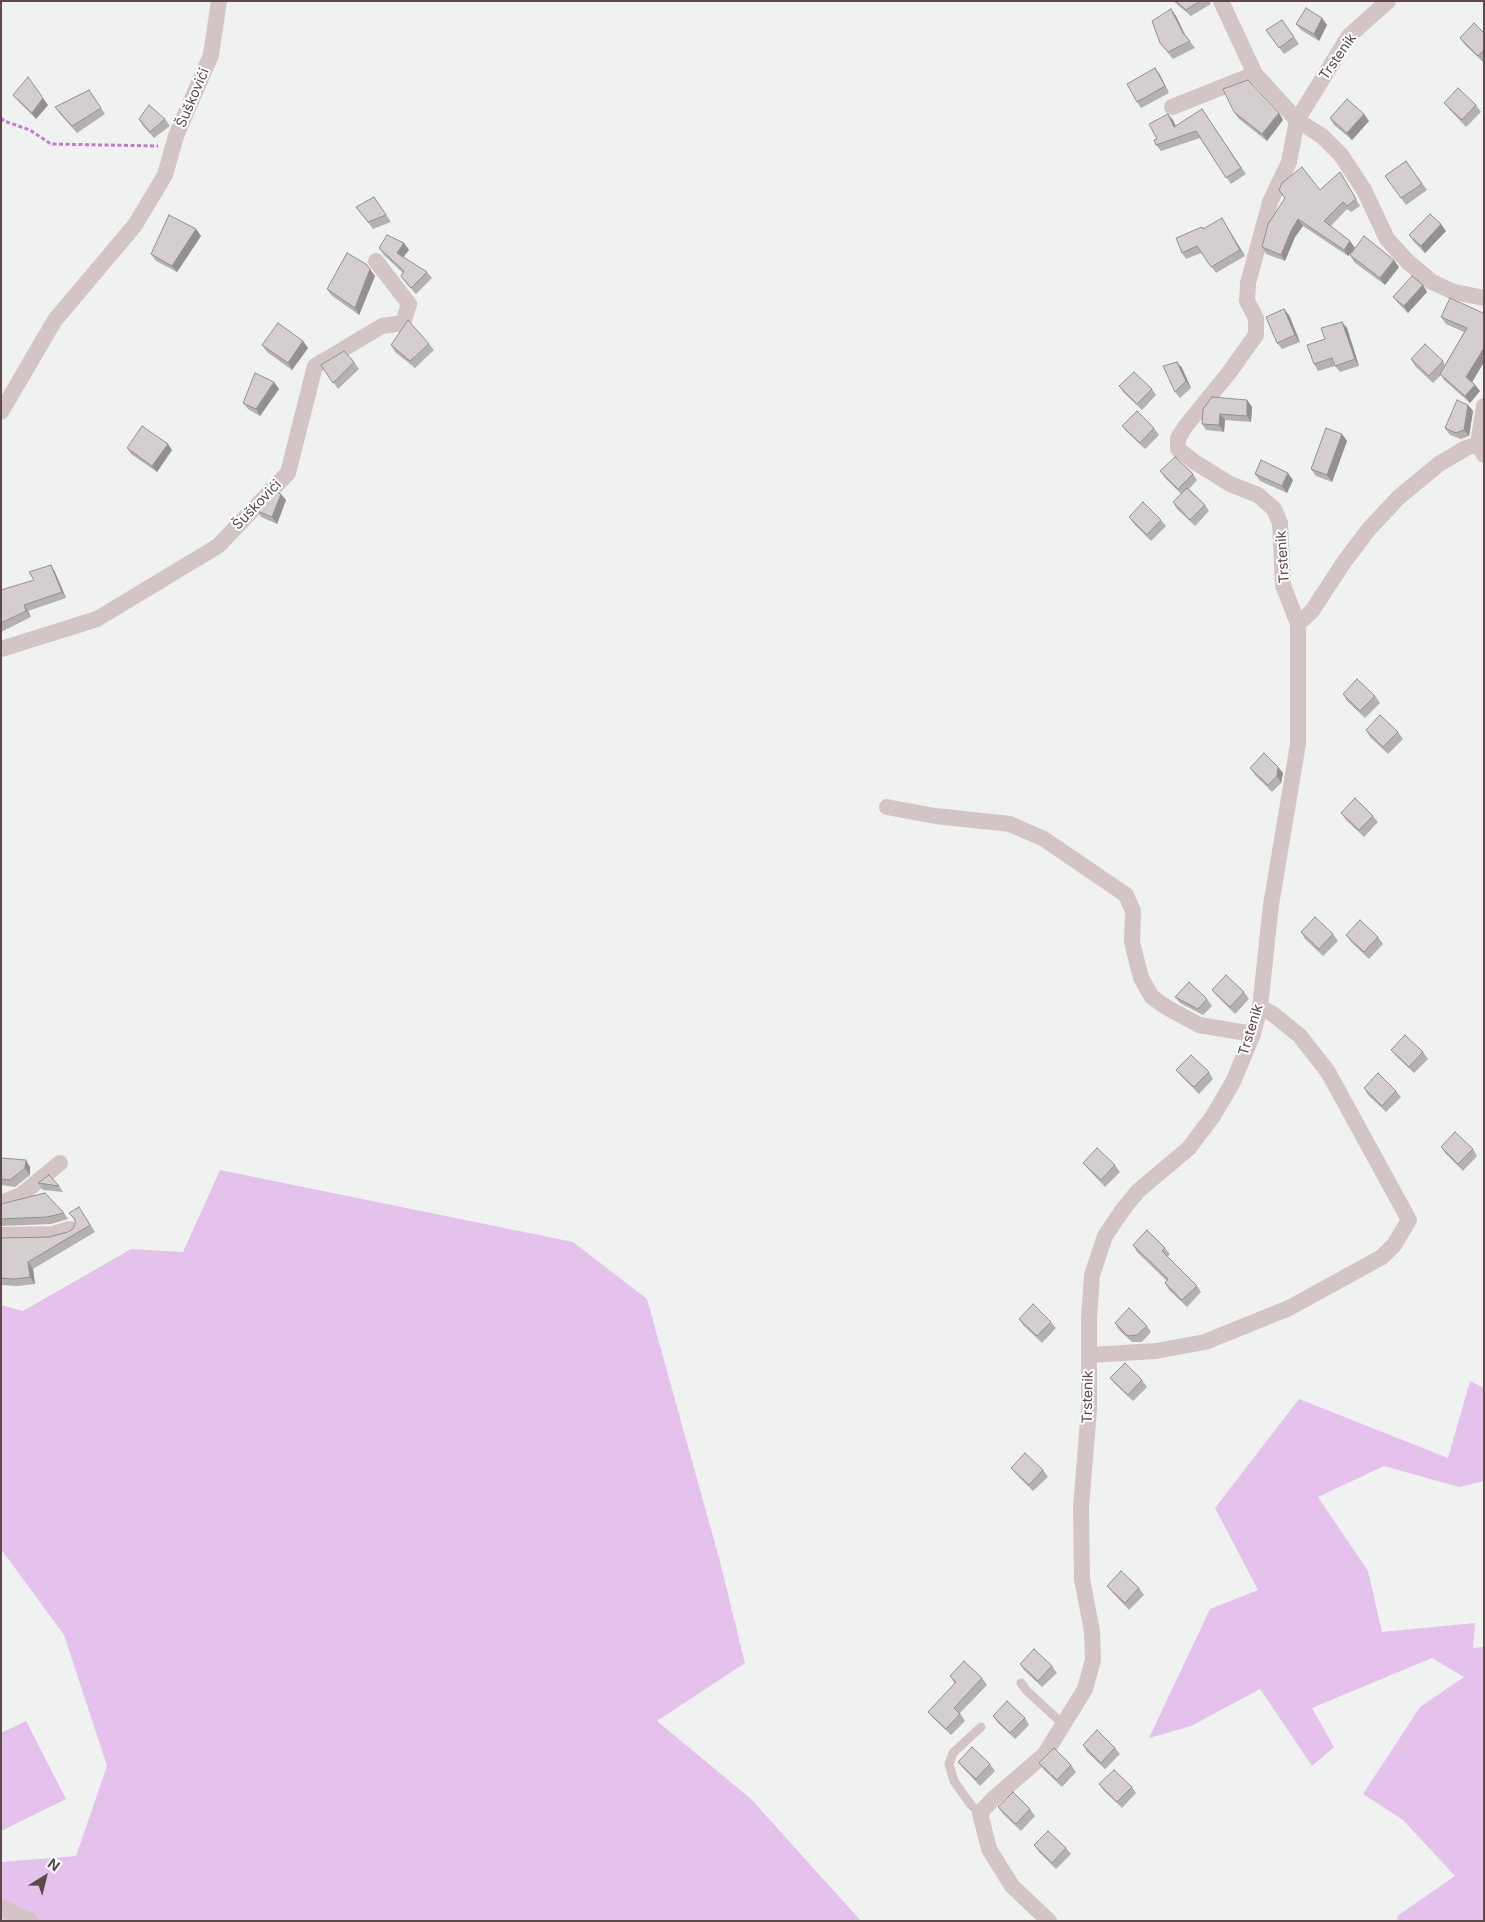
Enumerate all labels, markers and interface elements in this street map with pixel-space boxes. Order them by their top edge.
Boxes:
street label: Trstenik [1316,31,1360,83]
street label: Šuškovići [173,66,213,130]
street label: Šuškovići [229,477,285,533]
street label: Trstenik [1273,530,1293,584]
street label: Trstenik [1235,1002,1267,1058]
street label: Trstenik [1079,1370,1097,1424]
north arrow [20,1852,70,1902]
text: N [45,1854,63,1874]

